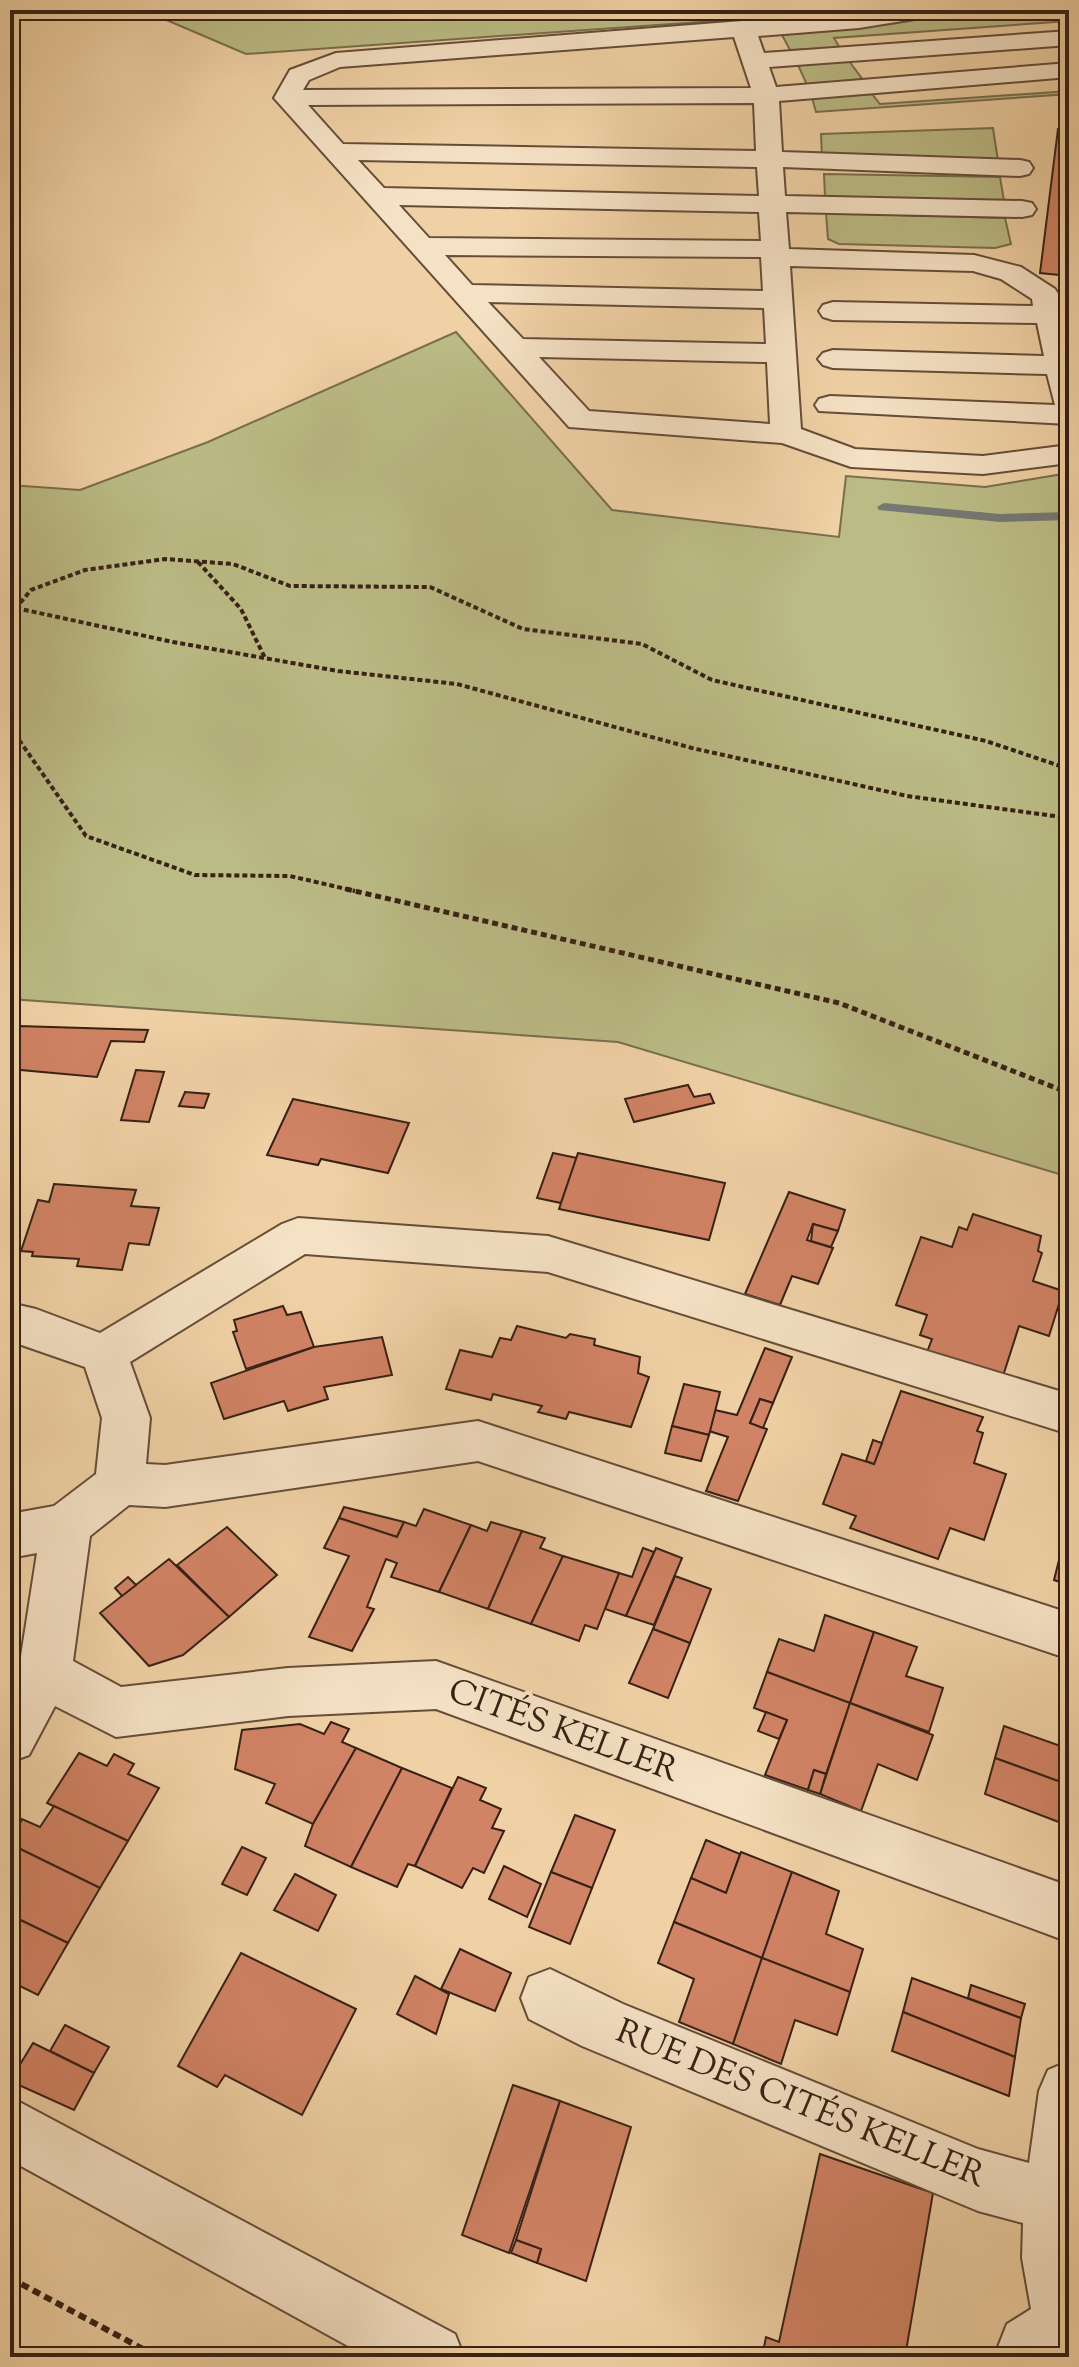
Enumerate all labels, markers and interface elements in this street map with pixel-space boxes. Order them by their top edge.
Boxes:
street label: CITÉS KELLER [441,1668,685,1797]
street label: RUE DES CITÉS KELLER [608,2008,993,2202]

